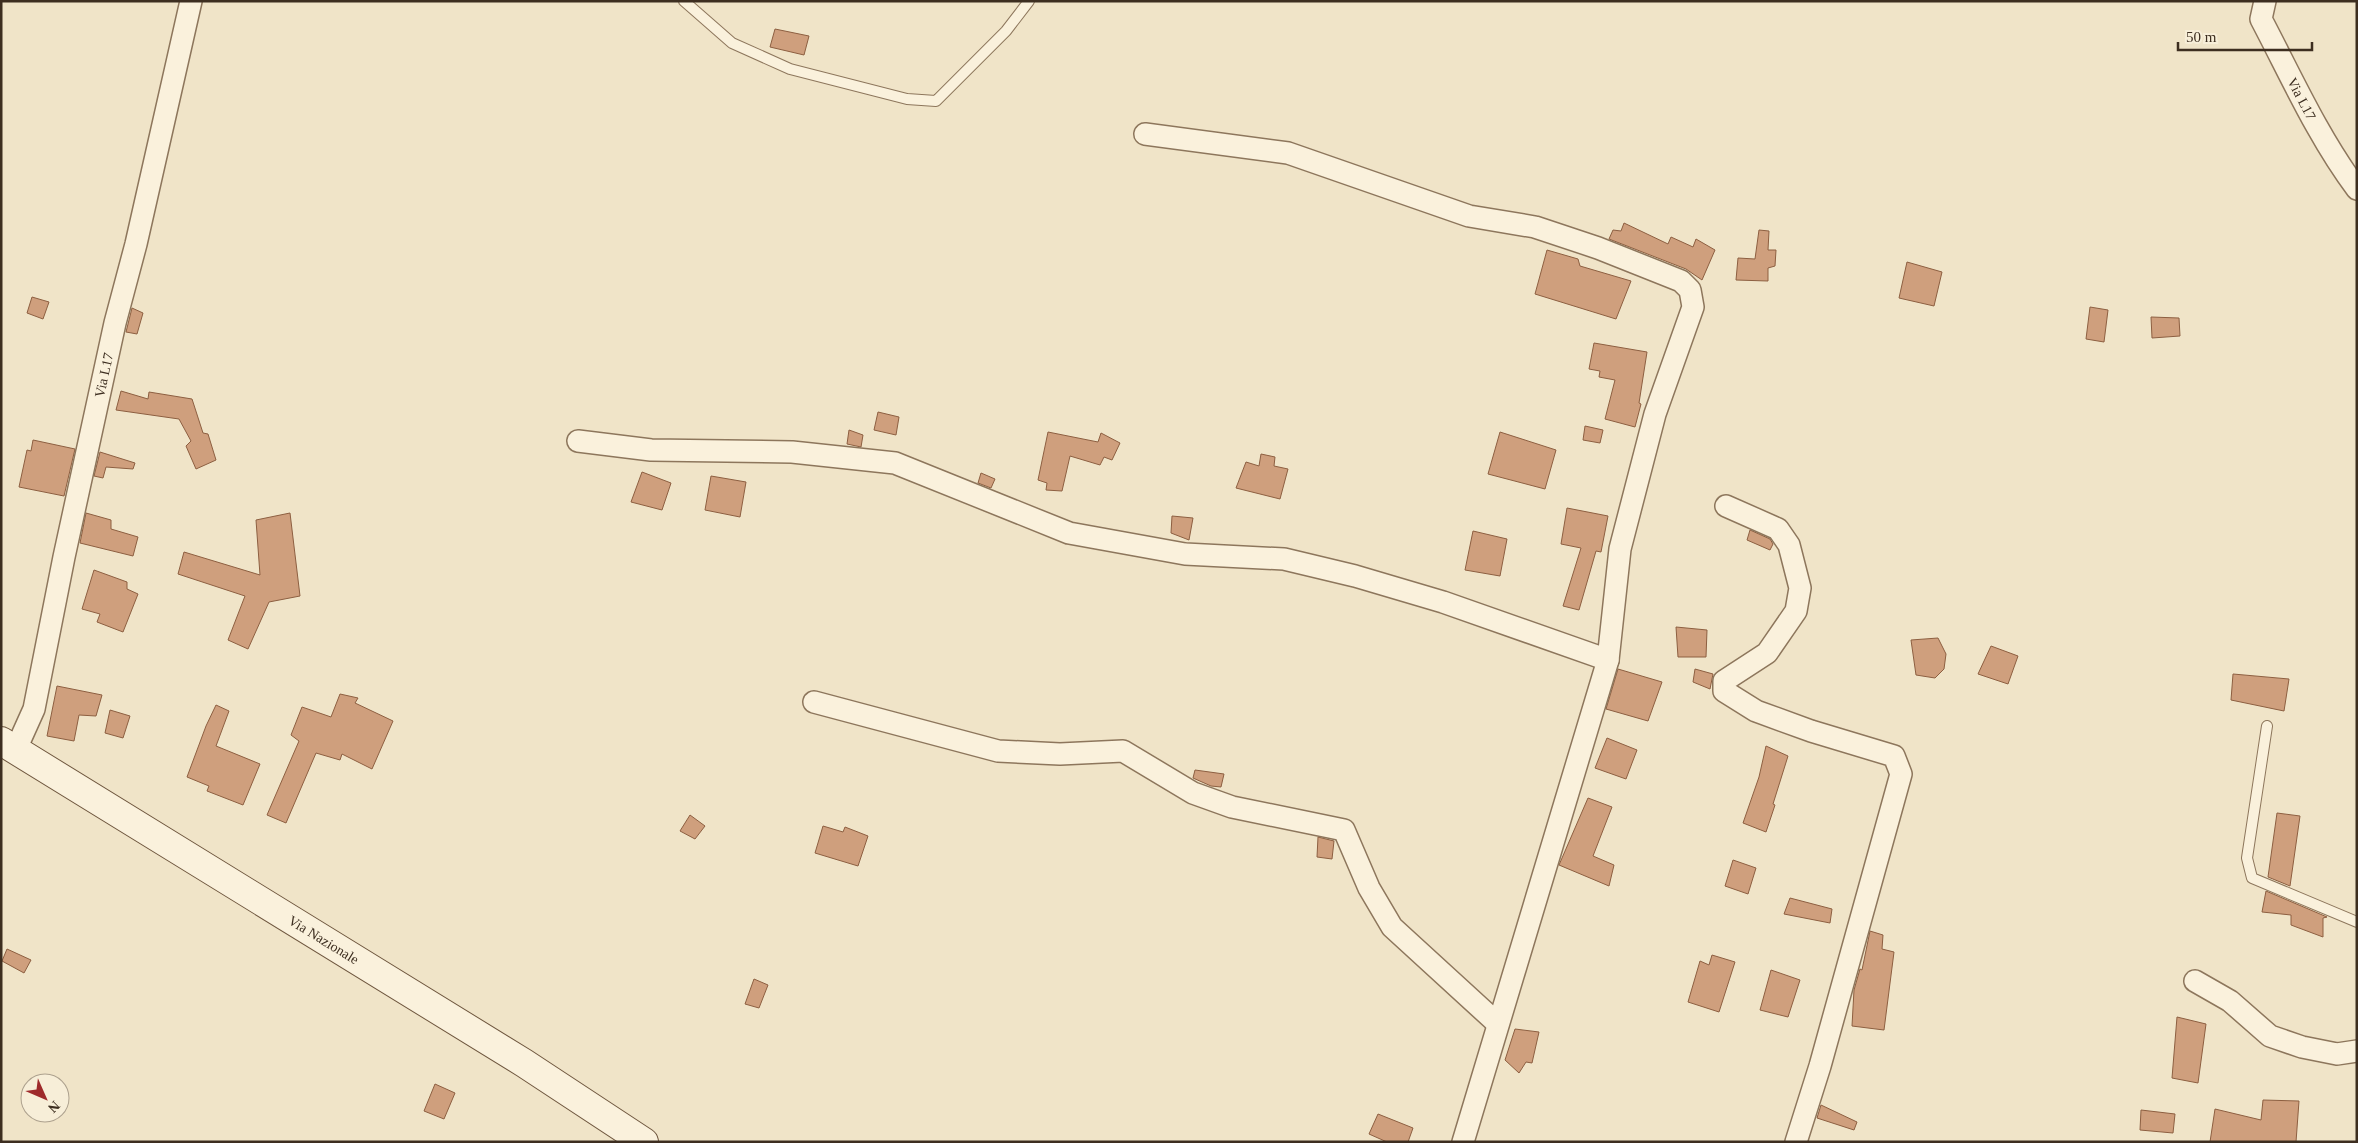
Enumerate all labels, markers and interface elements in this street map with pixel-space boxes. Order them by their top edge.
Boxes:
scale bar [2178,20,2312,52]
text: 50 m [2186,29,2217,45]
street label: Via L17 [2284,75,2319,123]
street label: Via L17 [92,351,116,399]
street label: Via Nazionale [286,913,361,967]
north arrow [20,1073,70,1123]
text: N [45,1098,63,1116]

